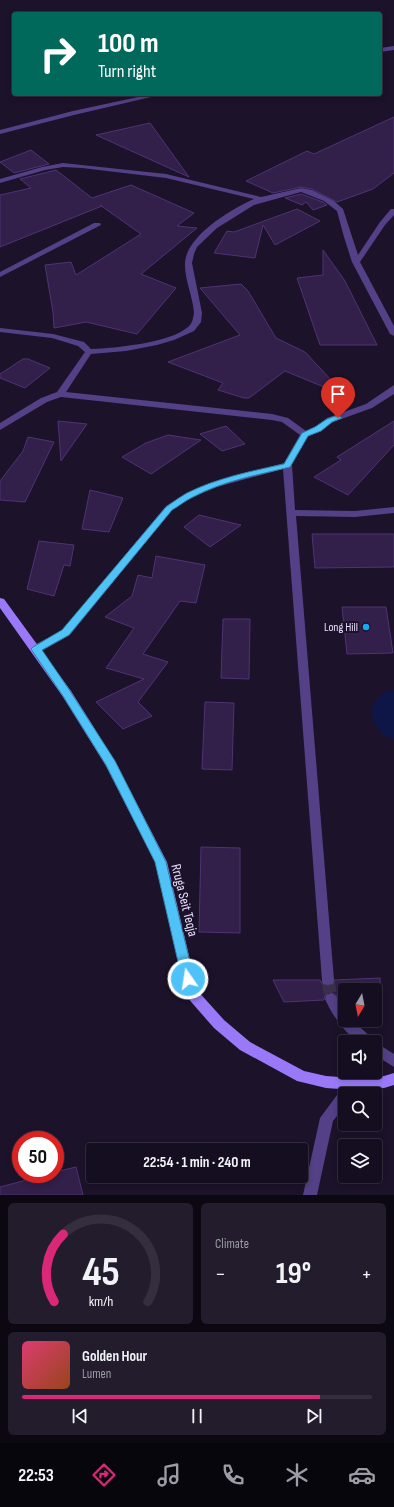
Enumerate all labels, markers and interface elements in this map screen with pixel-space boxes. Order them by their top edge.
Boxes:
text: 100 m [98,27,159,60]
icon: right [32,28,84,80]
text: Turn right [98,61,156,82]
pin [321,377,355,418]
icon: arrive [327,383,349,405]
place label: Long Hill [324,620,358,635]
marker: Long Hill [361,622,371,632]
street label: Rruga Seit Teqja [167,862,202,938]
position arrow [167,958,209,1000]
north arrow [338,983,382,1027]
map controls [338,983,382,1183]
button: sound [338,1035,382,1079]
button: search [338,1087,382,1131]
speed limit sign: 50 [12,1131,64,1183]
button: layers [338,1139,382,1183]
text: 22:54 · 1 min · 240 m [143,1153,251,1172]
text: Climate [215,1236,249,1252]
text: 45 [82,1247,119,1296]
text: 19° [276,1256,311,1292]
text: − [215,1261,226,1288]
text: + [361,1261,372,1288]
text: km/h [88,1292,113,1309]
text: Golden Hour [82,1347,147,1366]
text: Lumen [82,1366,111,1382]
icon: previous [69,1405,91,1427]
icon: pause [186,1405,208,1427]
icon: next [303,1405,325,1427]
icon: directions [90,1461,118,1489]
icon: music [155,1461,183,1489]
icon: phone [219,1461,247,1489]
icon: climate [283,1461,311,1489]
icon: car [348,1461,376,1489]
text: 22:53 [18,1465,54,1486]

